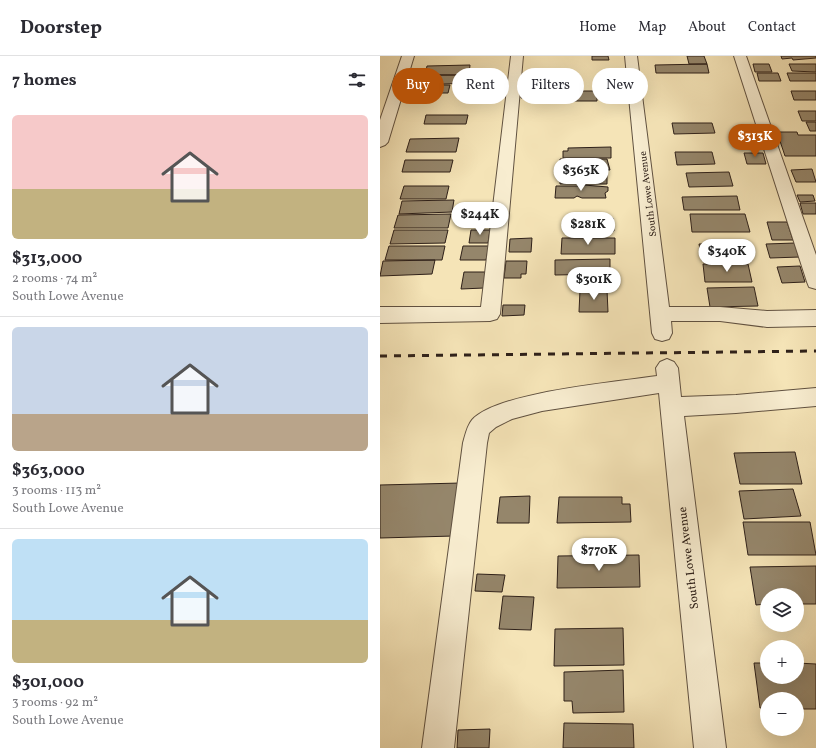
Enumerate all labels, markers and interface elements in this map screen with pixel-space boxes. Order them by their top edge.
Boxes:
text: Doorstep [20,15,102,41]
text: Home [579,18,616,37]
text: Map [638,18,666,37]
text: About [688,18,726,37]
text: Contact [748,18,796,37]
chip: Buy [392,68,444,104]
chip: Rent [452,68,509,104]
chip: Filters [517,68,584,104]
chip: New [592,68,648,104]
text: 7 homes [12,69,77,92]
icon: filters [346,69,368,91]
pin: $313K [727,124,783,158]
text: $313K [737,128,773,146]
icon: home [154,141,226,213]
street label: South Lowe Avenue [636,150,660,237]
pin: $363K [553,158,609,192]
text: $363K [563,162,599,180]
pin: $244K [452,202,508,236]
text: $244K [461,206,500,224]
pin: $281K [560,212,616,246]
text: $281K [570,216,606,234]
pin: $340K [699,239,755,273]
text: $340K [708,243,746,261]
text: $313,000 [12,247,82,270]
pin: $301K [566,267,622,301]
text: 2 rooms · 74 m² [12,270,97,288]
text: $301K [576,271,612,289]
text: South Lowe Avenue [12,288,124,306]
icon: home [154,353,226,425]
text: $363,000 [12,459,85,482]
text: 3 rooms · 113 m² [12,482,101,500]
text: South Lowe Avenue [12,500,124,518]
street label: South Lowe Avenue [675,505,703,610]
pin: $770K [571,538,627,572]
text: $770K [581,542,617,560]
icon: home [154,565,226,637]
map controls [760,588,804,736]
button: layers [760,588,804,632]
button: + [760,640,804,684]
text: $301,000 [12,671,84,694]
button: − [760,692,804,736]
text: 3 rooms · 92 m² [12,694,98,712]
text: South Lowe Avenue [12,712,124,730]

